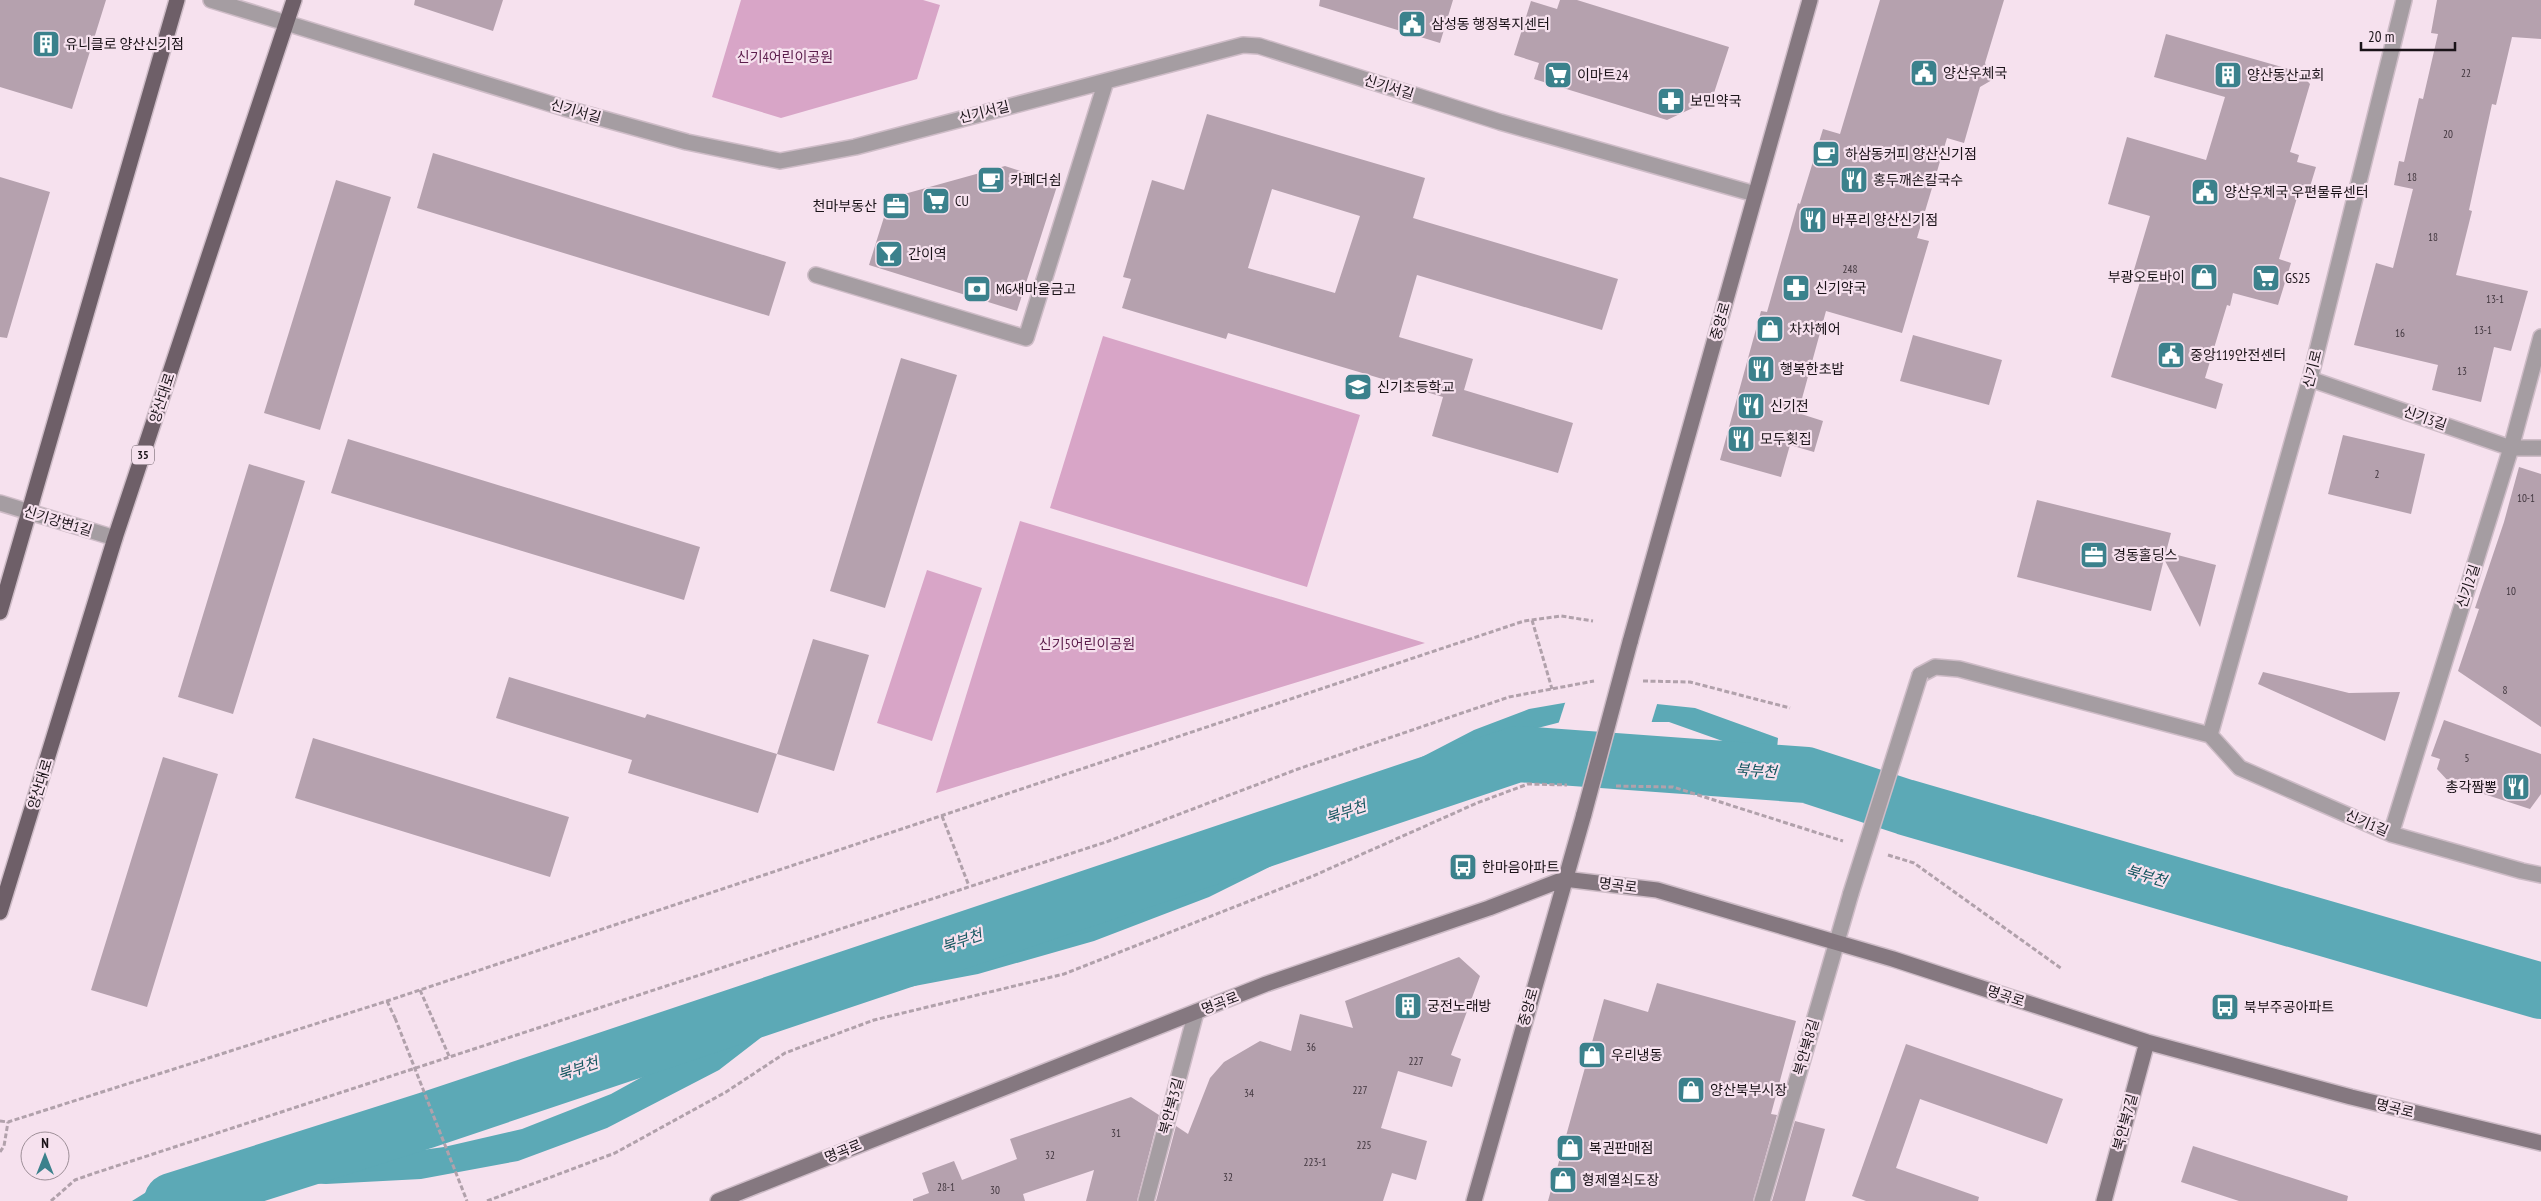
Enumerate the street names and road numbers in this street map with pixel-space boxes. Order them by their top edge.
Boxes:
street label: 신기서길 [1362,71,1416,103]
street label: 신기서길 [549,95,603,127]
street label: 신기서길 [957,97,1011,127]
street label: 중앙로 [1706,300,1734,342]
street label: 신기로 [2299,348,2325,390]
street label: 양산대로 [145,371,179,425]
street label: 신기3길 [2401,402,2449,434]
road number: 35 [132,446,154,464]
street label: 신기강변1길 [22,502,94,540]
street label: 신기2길 [2452,562,2484,610]
street label: 양산대로 [24,757,56,811]
street label: 신기1길 [2343,806,2391,840]
street label: 명곡로 [1598,874,1638,896]
street label: 명곡로 [1985,981,2027,1011]
street label: 중앙로 [1514,986,1542,1028]
street label: 명곡로 [1199,988,1241,1018]
street label: 북안북8길 [1789,1017,1823,1077]
street label: 북안북3길 [1155,1076,1187,1136]
street label: 북안북7길 [2109,1092,2141,1152]
street label: 명곡로 [2374,1095,2416,1121]
street label: 명곡로 [822,1135,864,1167]

